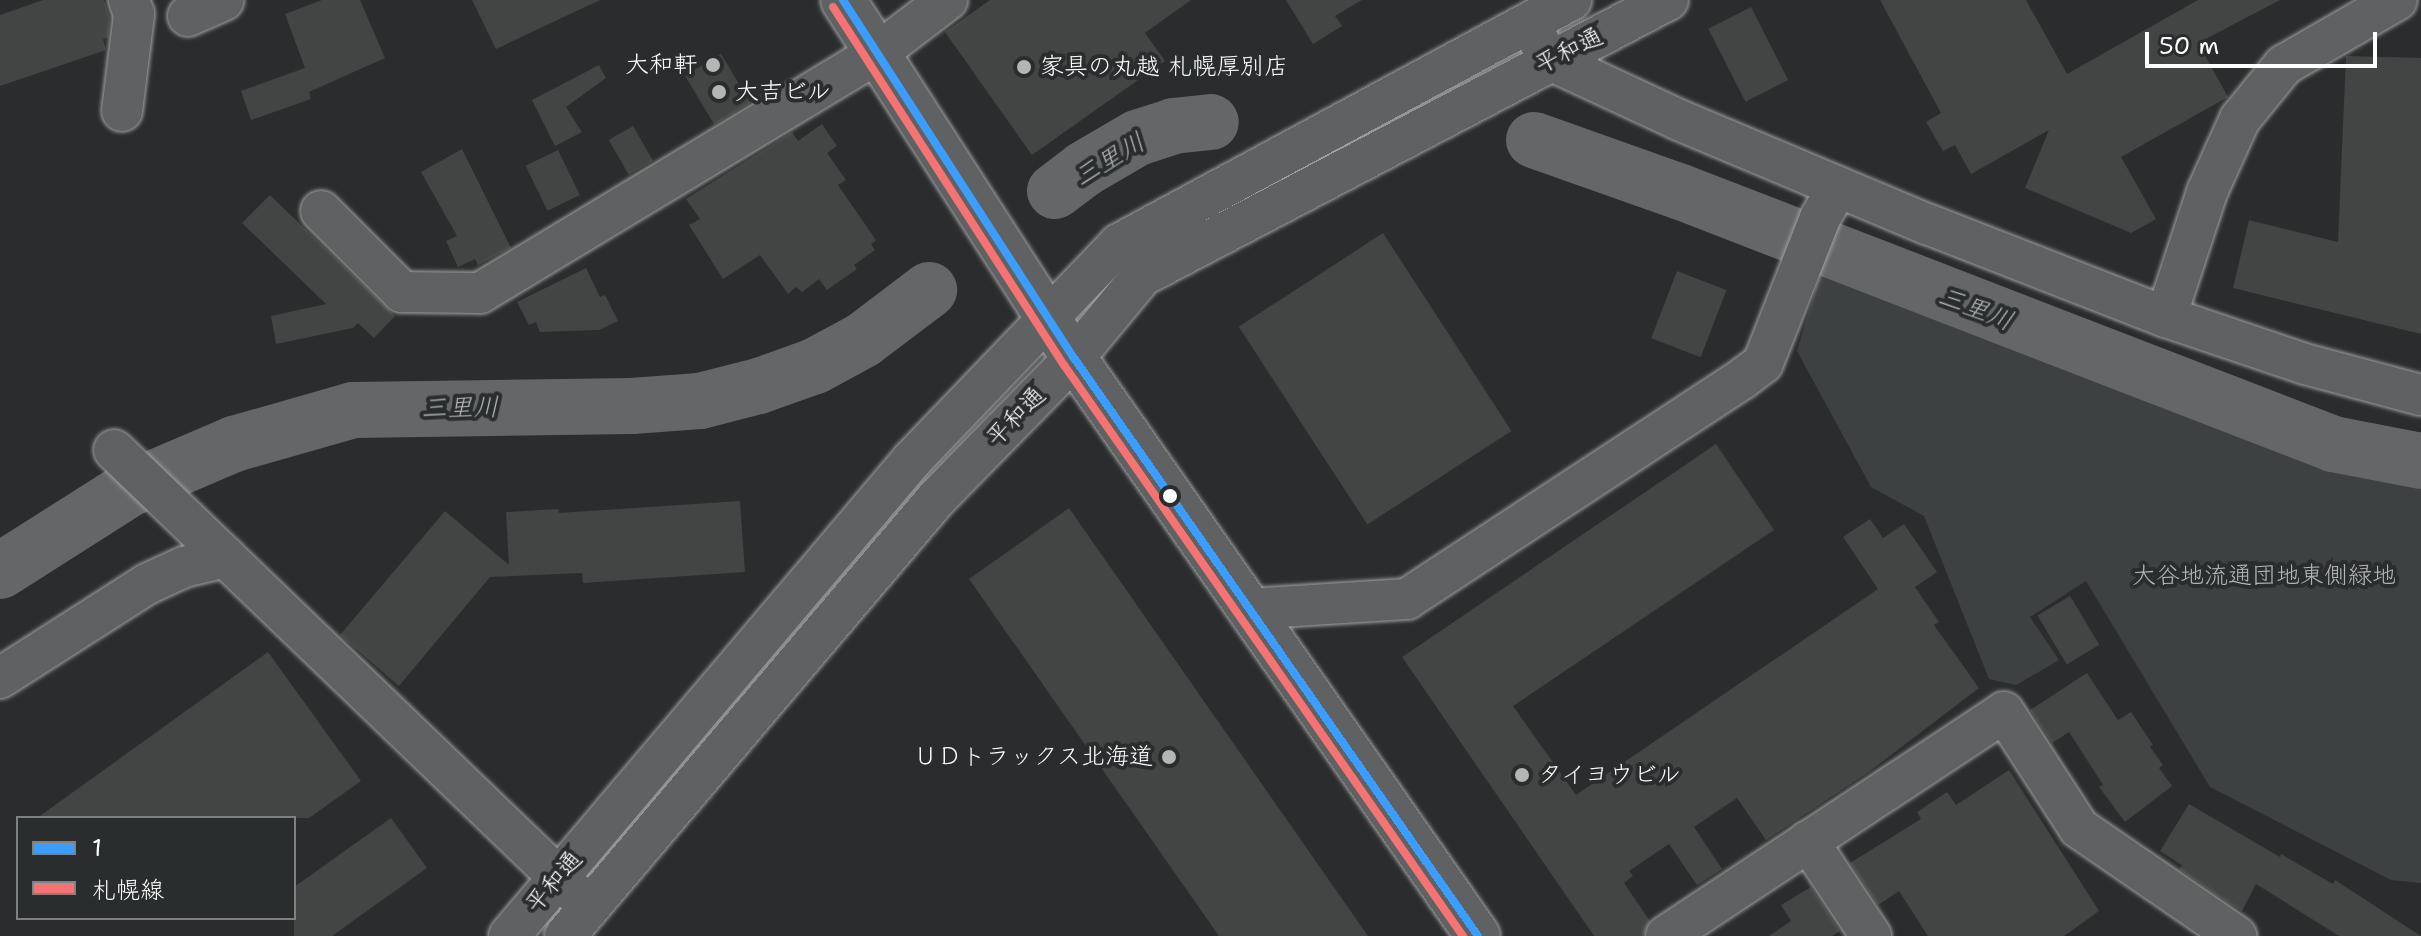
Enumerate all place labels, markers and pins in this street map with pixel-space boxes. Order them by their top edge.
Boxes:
place label: 大和軒 [625,51,697,79]
place label: 家具の丸越 札幌厚別店 [1040,53,1288,81]
marker: 大和軒 [704,56,722,74]
marker: 家具の丸越 札幌厚別店 [1015,58,1033,76]
place label: 大吉ビル [735,78,831,106]
marker: 大吉ビル [710,83,728,101]
unlabelled marker [1162,488,1178,504]
place label: ＵＤトラックス北海道 [913,743,1153,771]
marker: ＵＤトラックス北海道 [1160,748,1178,766]
place label: タイヨウビル [1538,761,1682,789]
marker: タイヨウビル [1513,766,1531,784]

